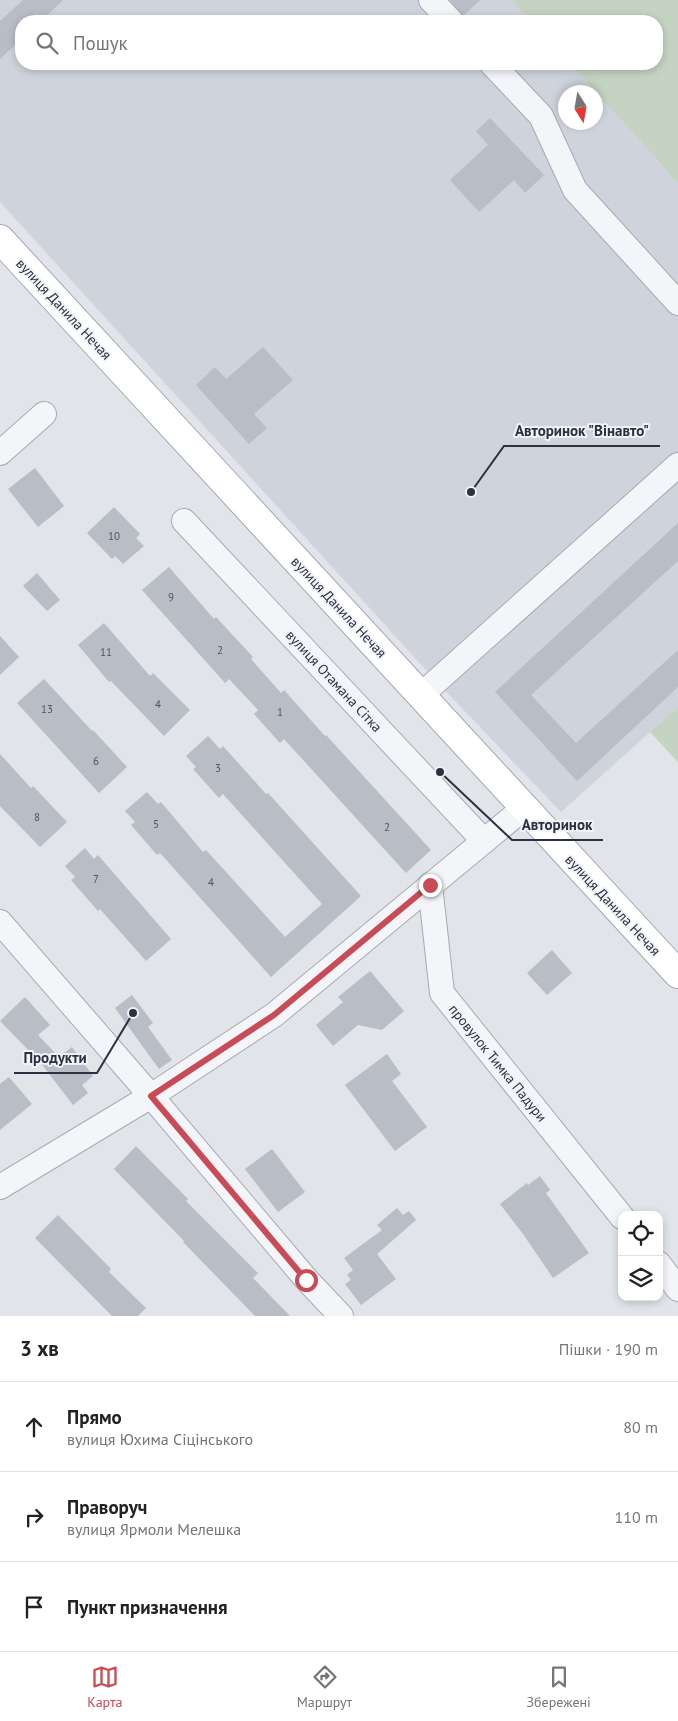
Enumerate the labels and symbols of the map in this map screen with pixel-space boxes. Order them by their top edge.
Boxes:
north arrow [558,85,603,130]
street label: вулиця Данила Нечая [12,255,116,363]
callout: Авторинок "Вінавто" [504,416,660,446]
text: Авторинок "Вінавто" [515,421,649,440]
house number: 10 [108,529,120,543]
street label: вулиця Данила Нечая [287,553,391,661]
house number: 9 [168,590,174,604]
street label: вулиця Отамана Сітка [282,626,386,736]
house number: 2 [217,643,223,657]
house number: 11 [100,645,112,659]
house number: 4 [155,697,161,711]
house number: 13 [41,702,53,716]
house number: 1 [277,705,283,719]
house number: 6 [93,754,99,768]
house number: 3 [215,761,221,775]
house number: 8 [34,810,40,824]
callout: Авторинок [512,810,603,840]
text: Авторинок [522,815,593,834]
house number: 5 [153,817,159,831]
house number: 2 [384,820,390,834]
street label: вулиця Данила Нечая [561,851,665,959]
house number: 7 [93,872,99,886]
route end [419,874,442,897]
house number: 4 [208,875,214,889]
street label: провулок Тимка Падури [445,1001,551,1125]
callout: Продукти [14,1043,97,1073]
text: Продукти [23,1048,87,1067]
route start [295,1269,318,1292]

